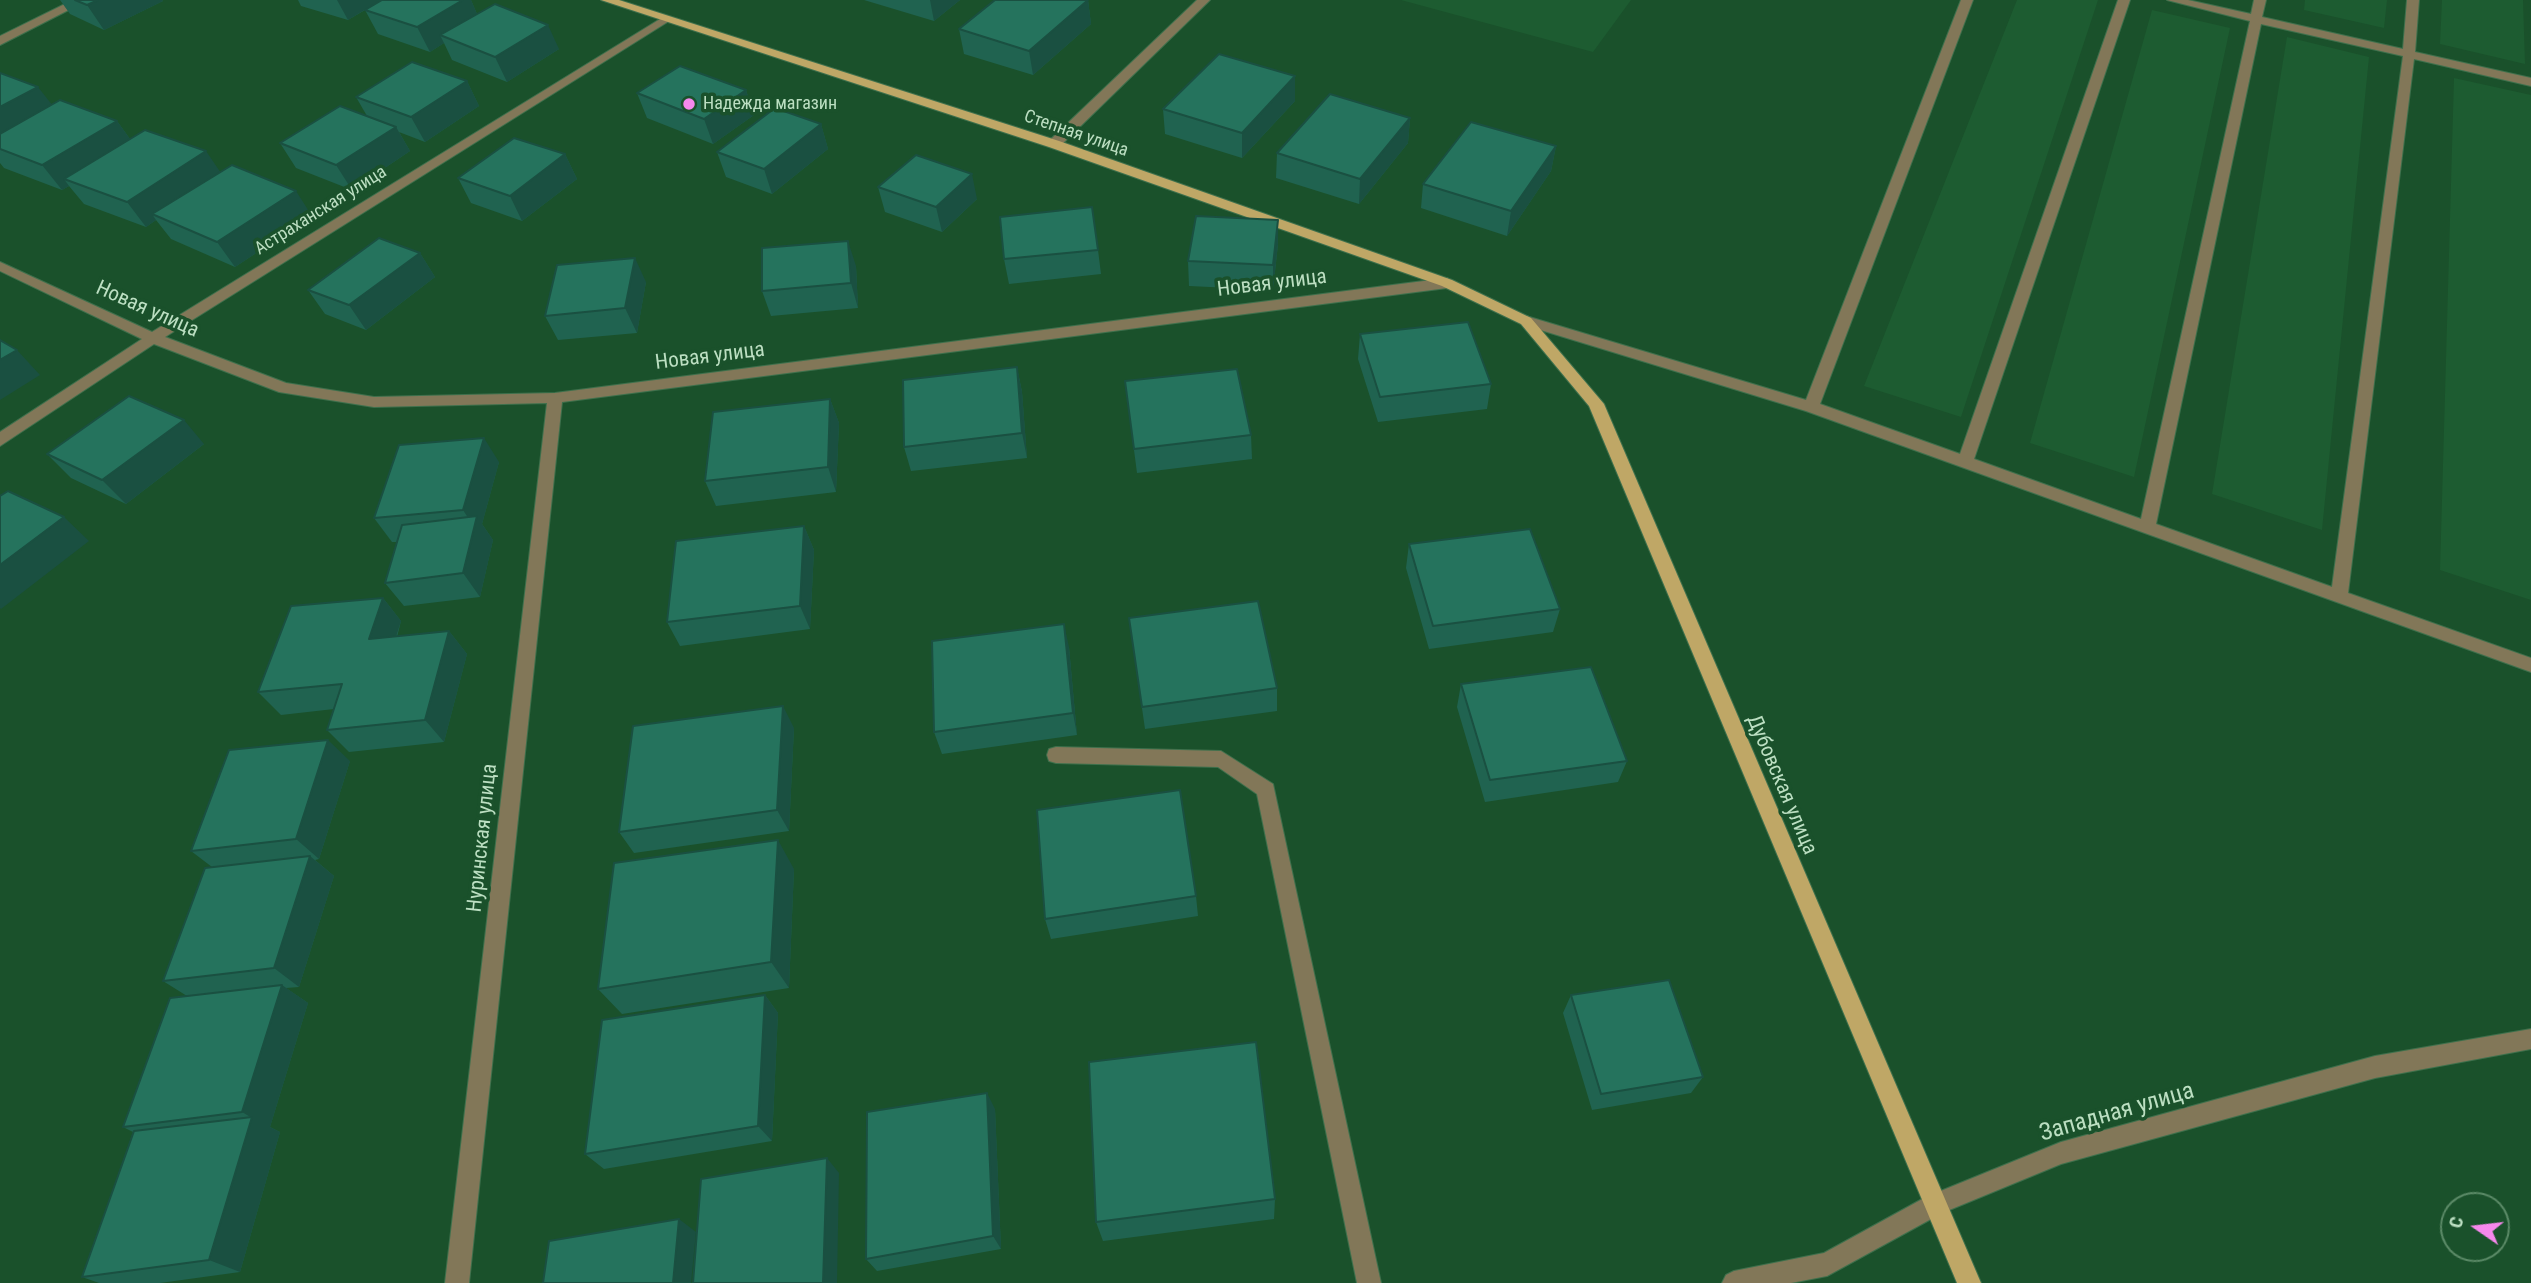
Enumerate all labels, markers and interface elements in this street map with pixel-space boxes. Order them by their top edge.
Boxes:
place label: Надежда магазин [703,93,837,115]
marker: Надежда магазин [681,96,697,112]
street label: Степная улица [1021,106,1131,162]
street label: Астраханская улица [251,162,391,260]
street label: Новая улица [1216,265,1328,303]
street label: Новая улица [92,276,202,344]
street label: Новая улица [654,338,766,376]
street label: Дубовская улица [1740,711,1822,859]
street label: Нуринская улица [463,763,503,913]
street label: Западная улица [2036,1077,2198,1149]
north arrow [2440,1192,2510,1262]
text: С [2444,1214,2469,1230]

